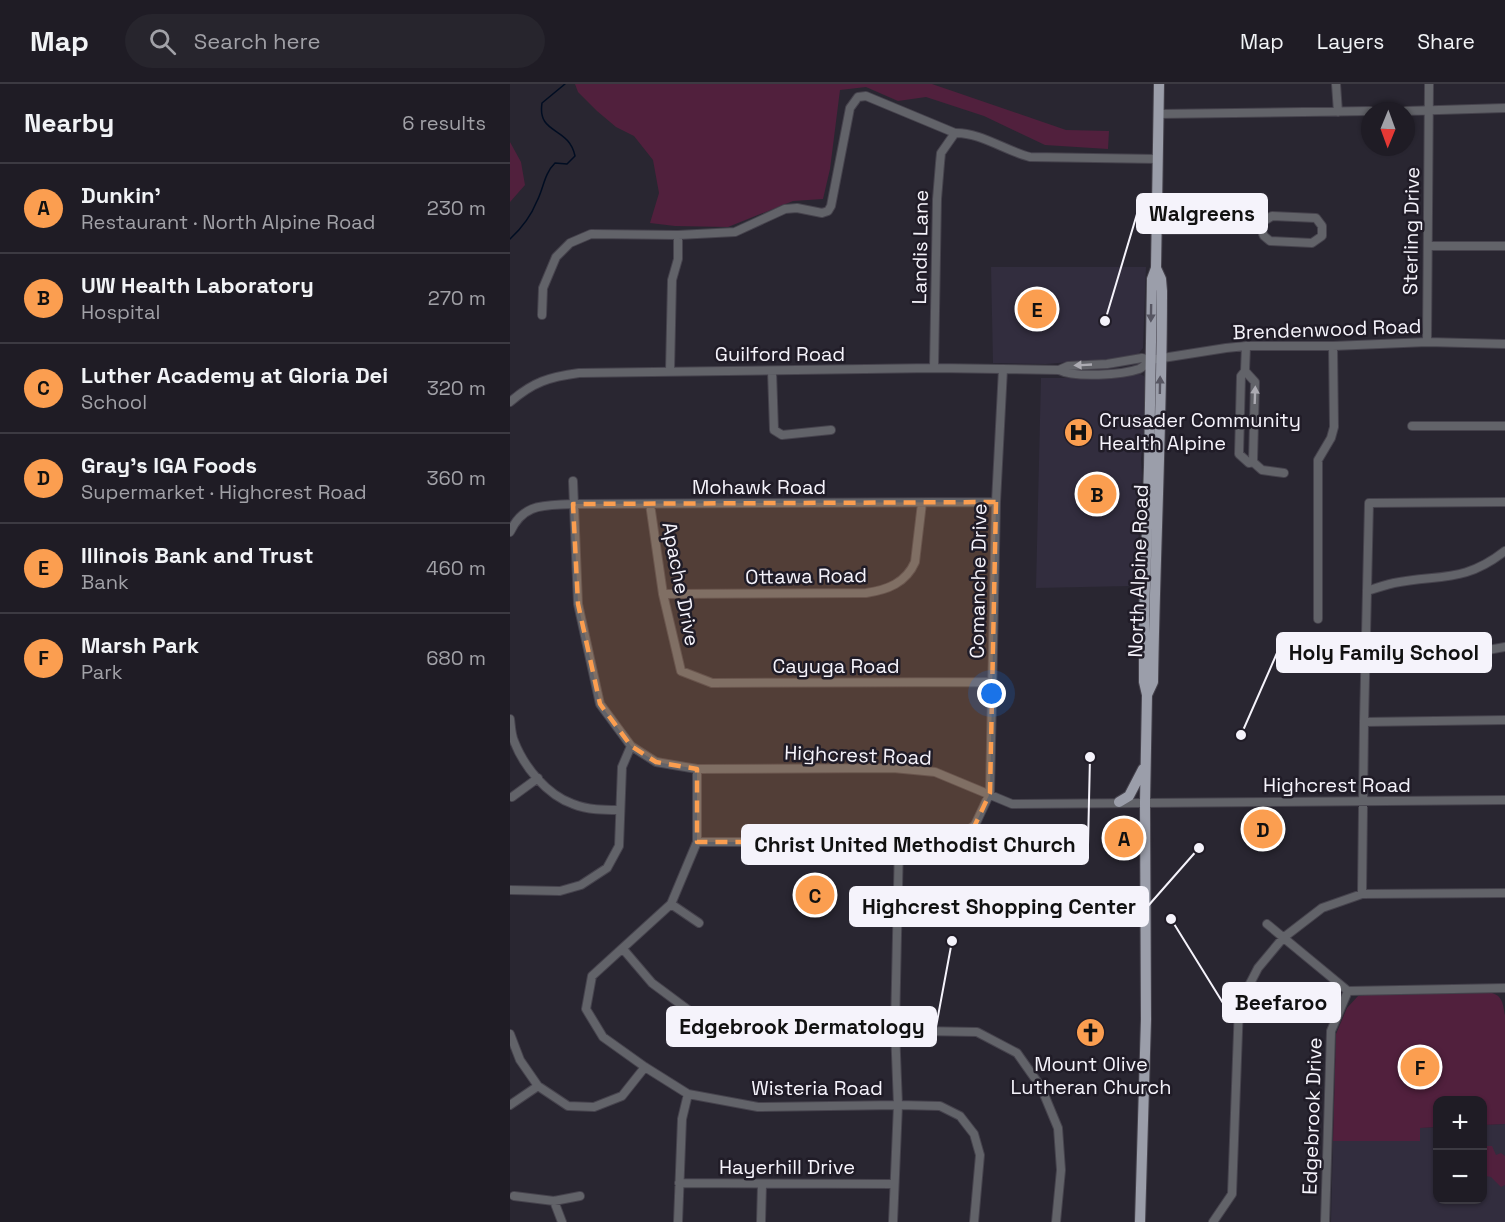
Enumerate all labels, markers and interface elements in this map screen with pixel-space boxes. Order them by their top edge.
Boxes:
search box [125,14,545,68]
text: Map [30,23,89,59]
icon: search [146,25,179,58]
text: Search here [194,27,321,55]
text: Map [1240,28,1284,55]
text: Layers [1317,28,1384,55]
text: Share [1417,28,1475,55]
north arrow [1361,102,1415,156]
text: Nearby [24,106,114,140]
text: 6 results [402,110,486,136]
street label: Sterling Drive [1397,167,1425,295]
text: Dunkin' [81,181,161,209]
street label: Landis Lane [906,189,934,305]
callout: Walgreens [1137,194,1267,233]
text: A [37,195,50,221]
text: 230 m [427,195,486,221]
text: Walgreens [1149,200,1255,227]
text: Restaurant · North Alpine Road [81,209,375,235]
text: UW Health Laboratory [81,271,314,299]
text: B [37,285,50,311]
text: 270 m [428,285,486,311]
pin: E [1018,286,1056,332]
text: Hospital [81,299,160,325]
one-way arrow [1146,304,1156,323]
street label: Brendenwood Road [1232,313,1422,345]
street label: Guilford Road [715,341,845,367]
one-way arrow [1073,360,1092,369]
text: Luther Academy at Gloria Dei [81,361,388,389]
text: C [37,375,50,401]
text: 320 m [427,375,486,401]
one-way arrow [1156,375,1165,394]
one-way arrow [1250,386,1260,405]
text: School [81,389,147,415]
place label: Crusader Community Health Alpine [1099,407,1301,456]
hospital icon: Crusader Community Health Alpine [1062,416,1094,448]
text: Gray's IGA Foods [81,451,257,479]
text: D [37,465,50,491]
text: 360 m [427,465,486,491]
pin: B [1078,472,1116,516]
street label: Mohawk Road [692,474,826,500]
text: Supermarket · Highcrest Road [81,479,367,505]
street label: North Alpine Road [1122,484,1154,658]
street label: Comanche Drive [964,503,992,659]
street label: Apache Drive [656,520,706,648]
text: Illinois Bank and Trust [81,541,314,569]
text: E [38,555,49,581]
text: 460 m [426,555,486,581]
street label: Ottawa Road [745,562,867,590]
text: Bank [81,569,129,595]
text: Marsh Park [81,631,199,659]
callout: Holy Family School [1277,633,1491,672]
text: Holy Family School [1289,639,1479,666]
text: F [38,645,49,671]
text: 680 m [426,645,486,671]
street label: Cayuga Road [772,653,900,679]
text: Park [81,659,123,685]
your location [977,679,1006,708]
street label: Highcrest Road [784,739,932,771]
street label: Highcrest Road [1263,772,1411,798]
pin: D [1244,806,1282,852]
pin: A [1104,816,1144,861]
callout: Christ United Methodist Church [742,825,1088,864]
text: Christ United Methodist Church [754,831,1076,858]
pin: C [796,872,834,918]
callout: Highcrest Shopping Center [850,887,1148,926]
text: Highcrest Shopping Center [862,893,1136,920]
callout: Beefaroo [1223,983,1340,1022]
text: Beefaroo [1235,989,1327,1016]
callout: Edgebrook Dermatology [667,1007,936,1046]
text: Edgebrook Dermatology [679,1013,925,1040]
church icon: Mount Olive Lutheran Church [1075,1017,1107,1049]
street label: Edgebrook Drive [1296,1037,1328,1195]
pin: F [1400,1044,1440,1090]
place label: Mount Olive Lutheran Church [1010,1051,1172,1100]
street label: Wisteria Road [751,1075,883,1101]
map controls [1433,1096,1487,1204]
button: + [1433,1096,1487,1150]
button: − [1433,1150,1487,1204]
street label: Hayerhill Drive [719,1154,855,1180]

